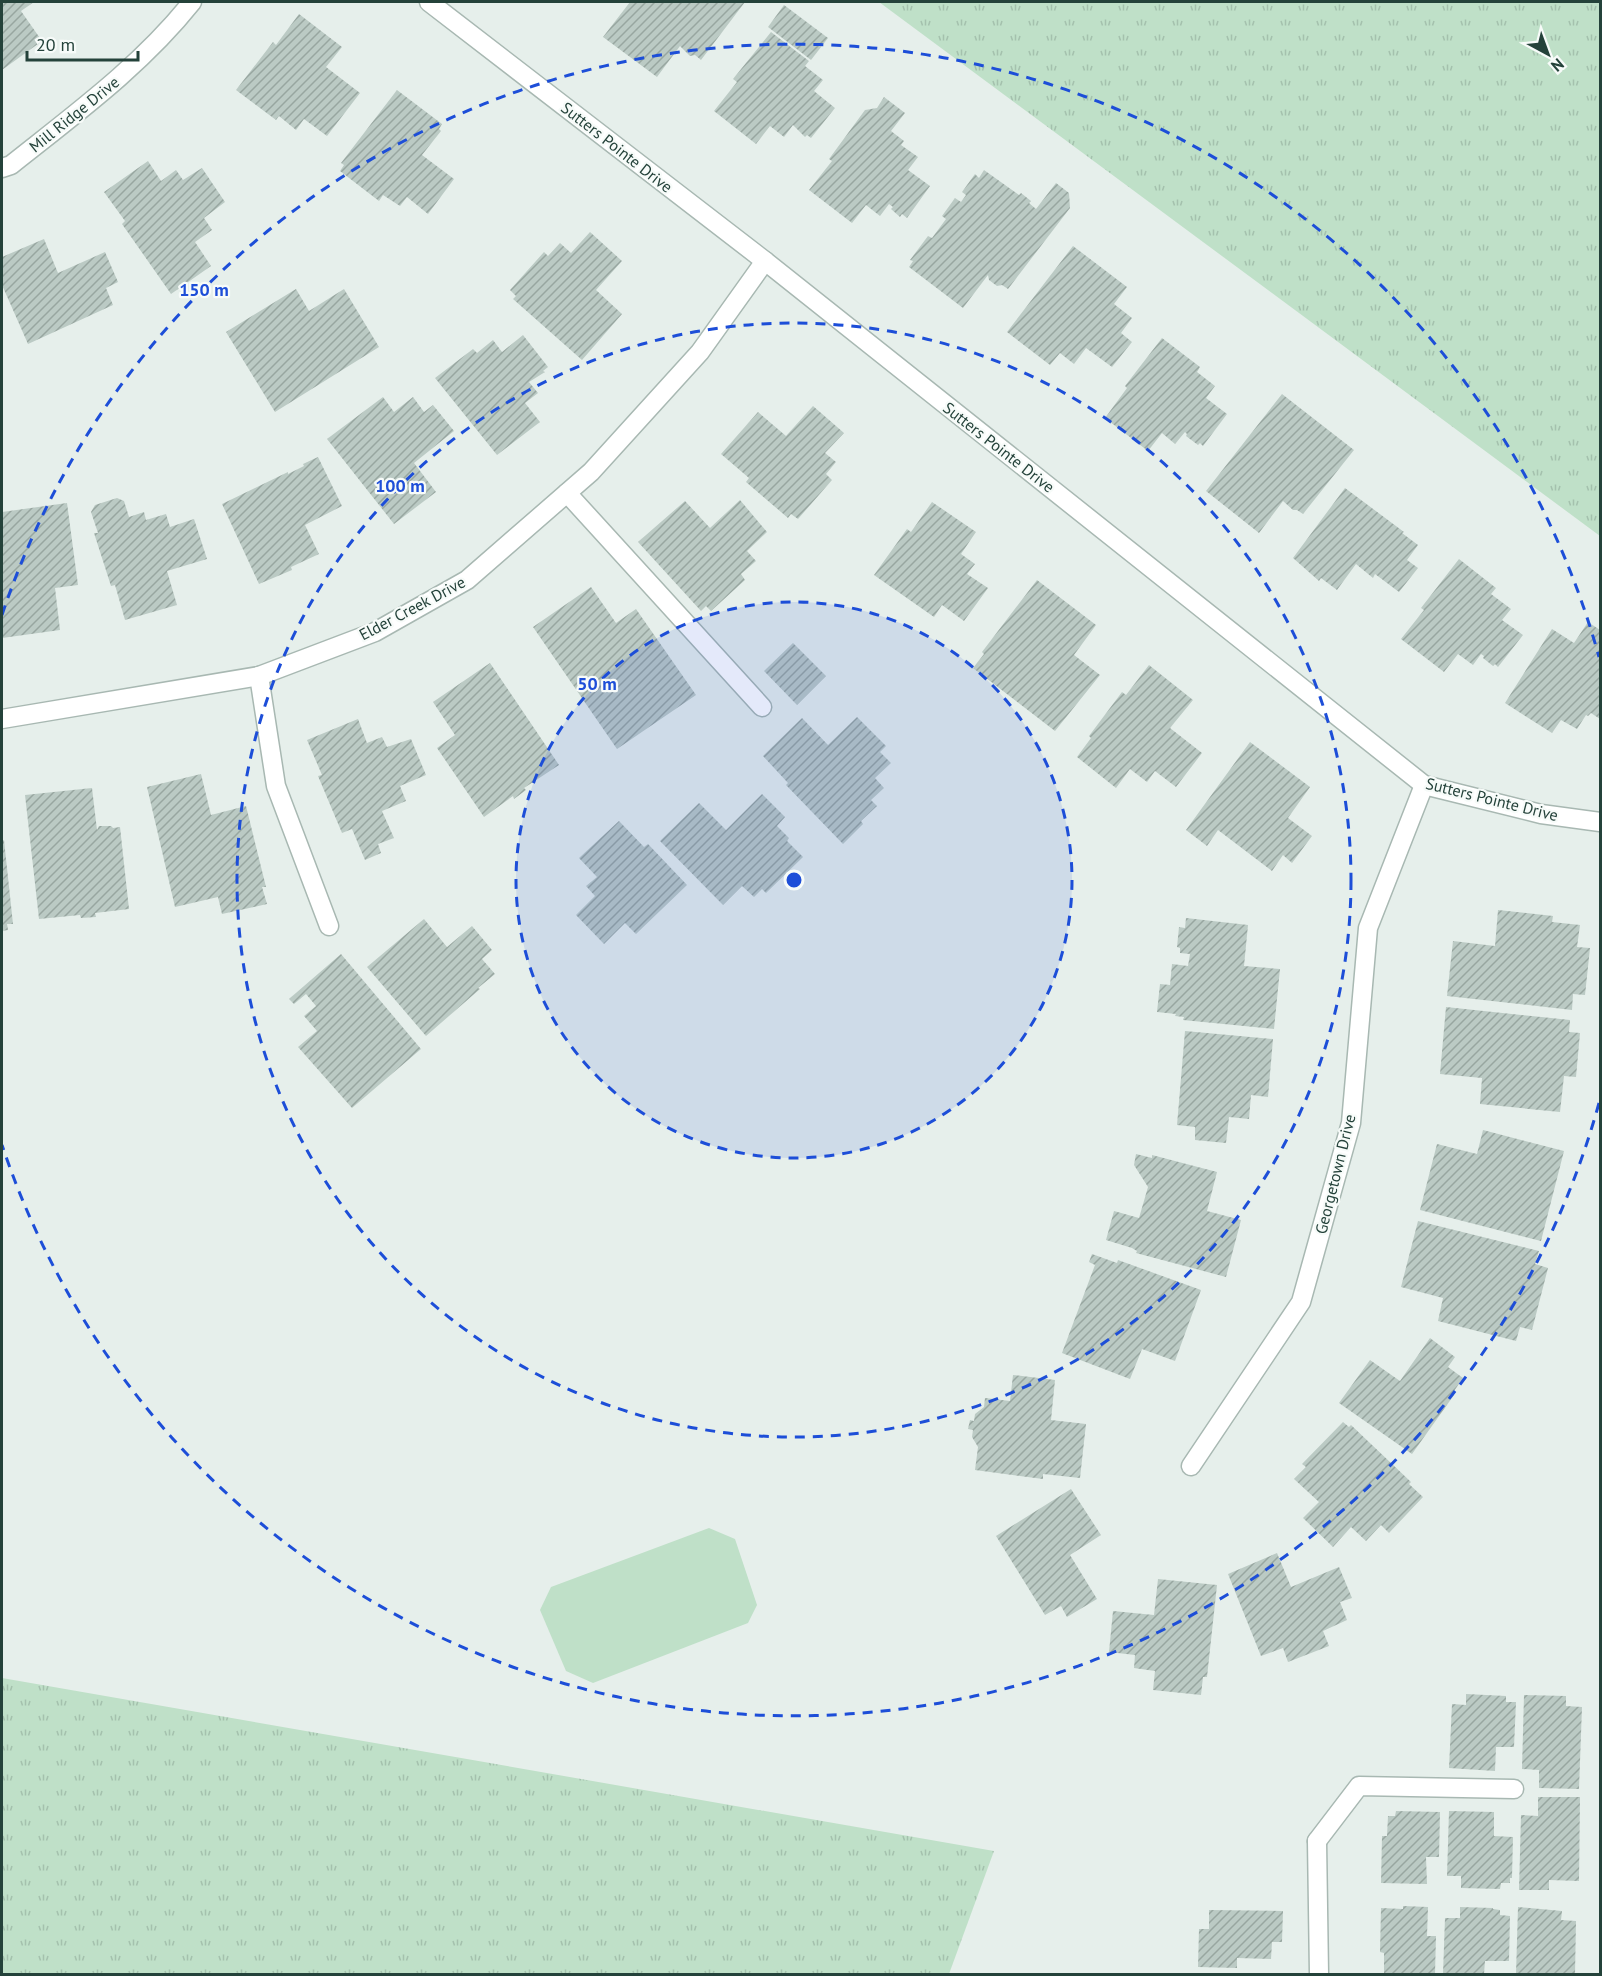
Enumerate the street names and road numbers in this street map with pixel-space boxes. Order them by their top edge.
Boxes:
street label: Mill Ridge Drive [25,72,123,156]
street label: Sutters Pointe Drive [557,97,677,197]
street label: Sutters Pointe Drive [939,397,1059,497]
street label: Elder Creek Drive [355,572,469,644]
street label: Sutters Pointe Drive [1424,773,1560,825]
street label: Georgetown Drive [1310,1112,1360,1236]

